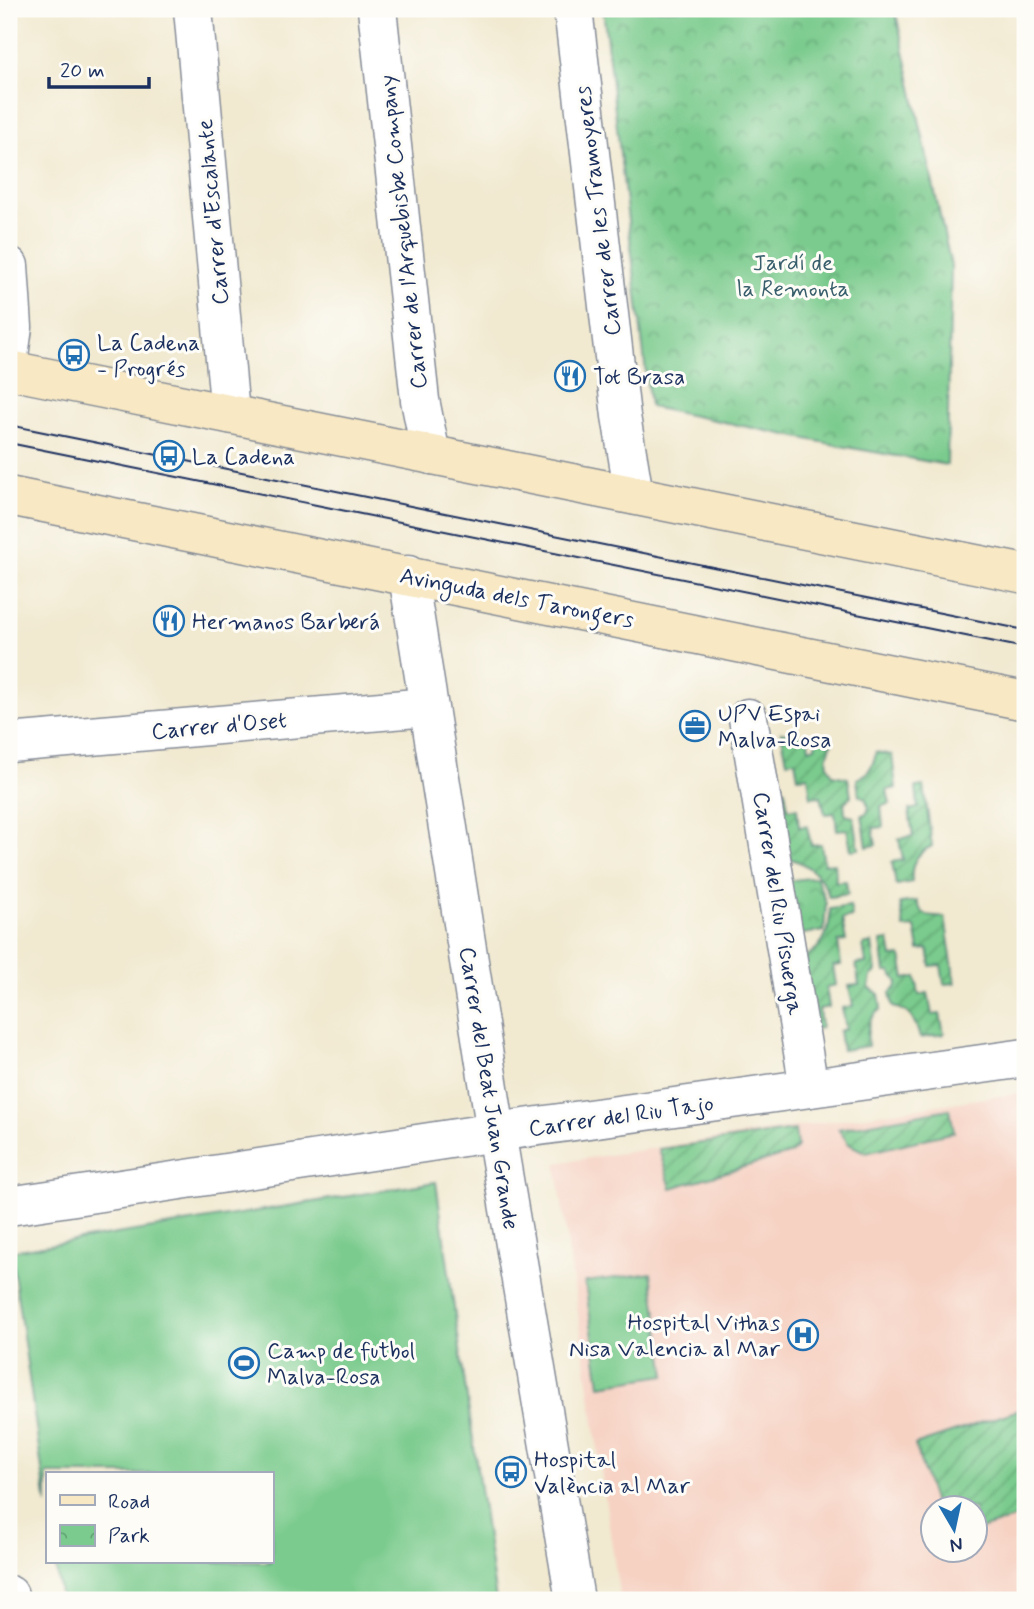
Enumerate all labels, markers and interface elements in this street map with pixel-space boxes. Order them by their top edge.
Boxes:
scale bar [49,46,149,90]
text: 20 m [60,57,105,85]
street label: Carrer de l'Arquebisbe Company [373,73,435,390]
street label: Carrer de les Tramoyeres [569,84,629,338]
street label: Carrer d'Escalante [191,118,237,306]
park label: Jardí de la Remonta [737,249,849,305]
place label: La Cadena - Progrés [97,329,200,385]
bus stop icon: La Cadena - Progrés [57,338,91,372]
restaurant icon: Tot Brasa [553,359,587,393]
place label: Tot Brasa [593,363,685,393]
bus stop icon: La Cadena [152,439,186,473]
place label: La Cadena [192,443,295,473]
street label: Avinguda dels Tarongers [397,562,636,638]
restaurant icon: Hermanos Barberá [152,604,186,638]
place label: Hermanos Barberá [192,608,380,638]
place label: UPV Espai Malva-Rosa [718,700,832,756]
street label: Carrer d'Oset [150,706,288,748]
office icon: UPV Espai Malva-Rosa [678,709,712,743]
street label: Carrer del Riu Pisuerga [745,790,809,1017]
street label: Carrer del Beat Juan Grande [451,945,525,1232]
street label: Carrer del Riu Tajo [527,1089,716,1145]
place label: Hospital Vithas Nisa Valencia al Mar [569,1309,780,1365]
hospital icon: Hospital Vithas Nisa Valencia al Mar [786,1318,820,1352]
place label: Camp de futbol Malva-Rosa [267,1337,415,1393]
sports icon: Camp de futbol Malva-Rosa [227,1346,261,1380]
place label: Hospital València al Mar [534,1446,690,1502]
bus stop icon: Hospital València al Mar [494,1455,528,1489]
legend [46,1472,273,1564]
text: Road [108,1488,150,1516]
north arrow [918,1494,988,1564]
text: Park [108,1522,150,1550]
text: N [948,1531,965,1558]

